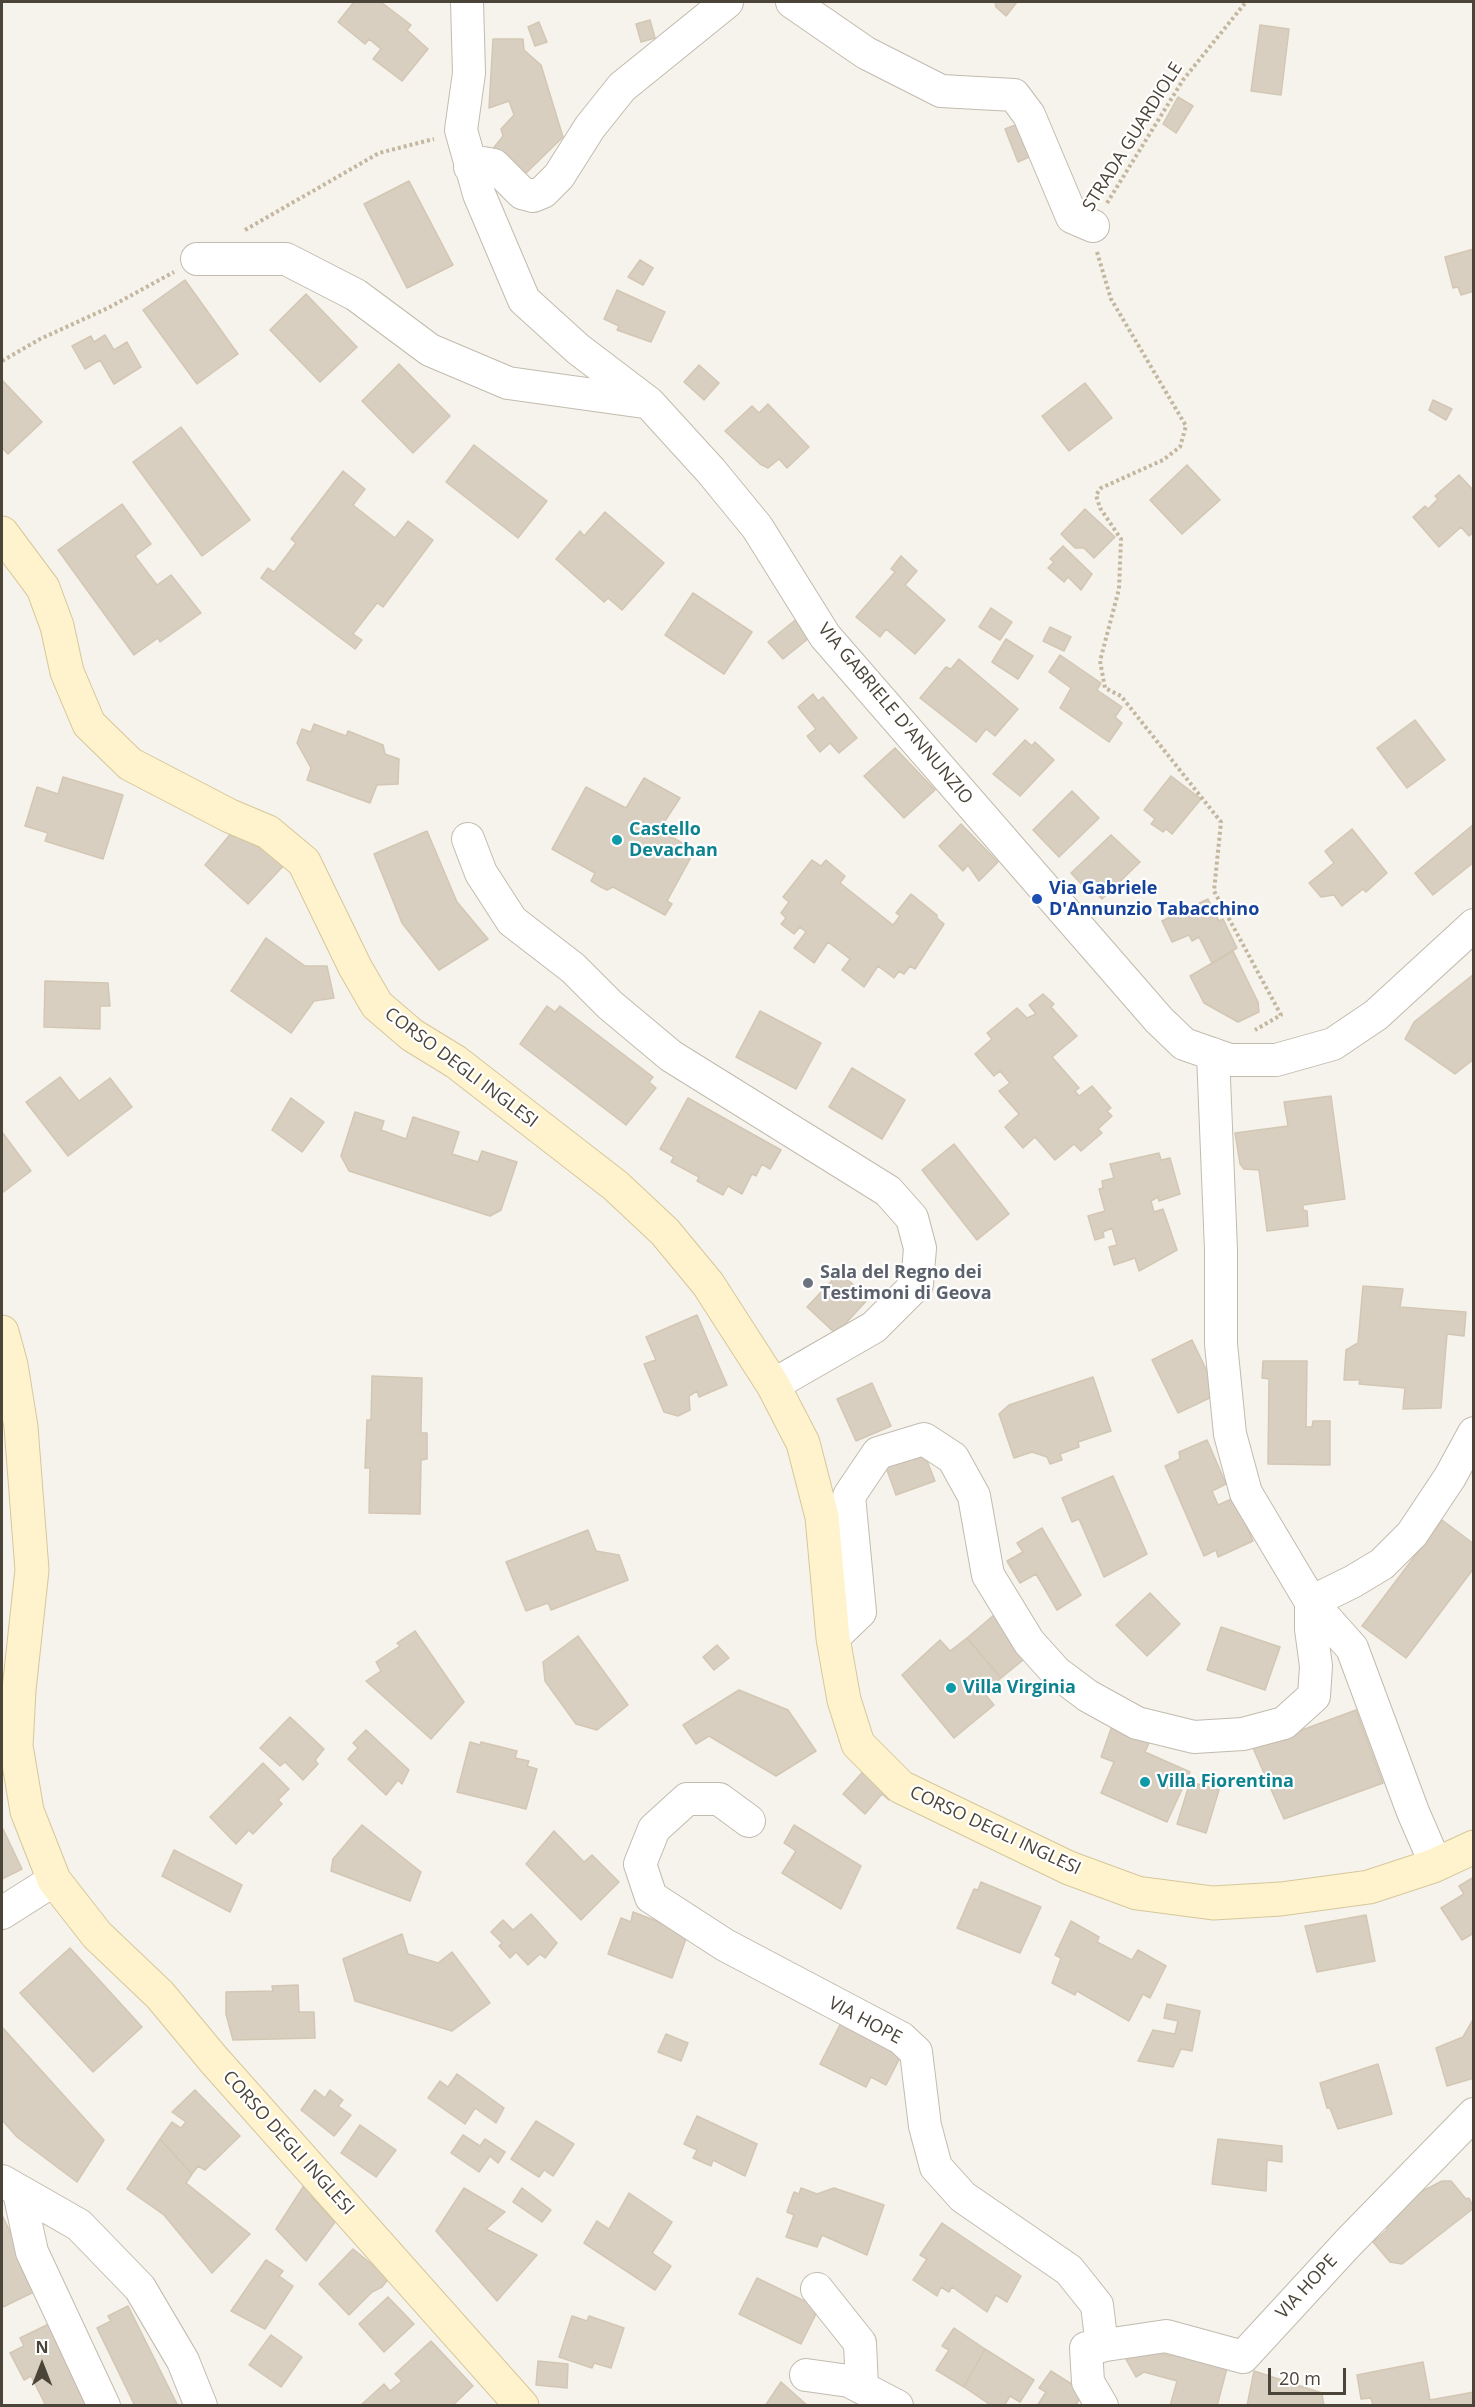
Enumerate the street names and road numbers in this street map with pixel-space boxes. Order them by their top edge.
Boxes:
street label: STRADA GUARDIOLE [1078,59,1188,215]
street label: VIA GABRIELE D'ANNUNZIO [813,619,977,809]
street label: CORSO DEGLI INGLESI [380,1003,542,1133]
street label: CORSO DEGLI INGLESI [906,1782,1084,1880]
street label: VIA HOPE [825,1993,905,2049]
street label: CORSO DEGLI INGLESI [218,2067,358,2219]
street label: VIA HOPE [1272,2250,1342,2324]

